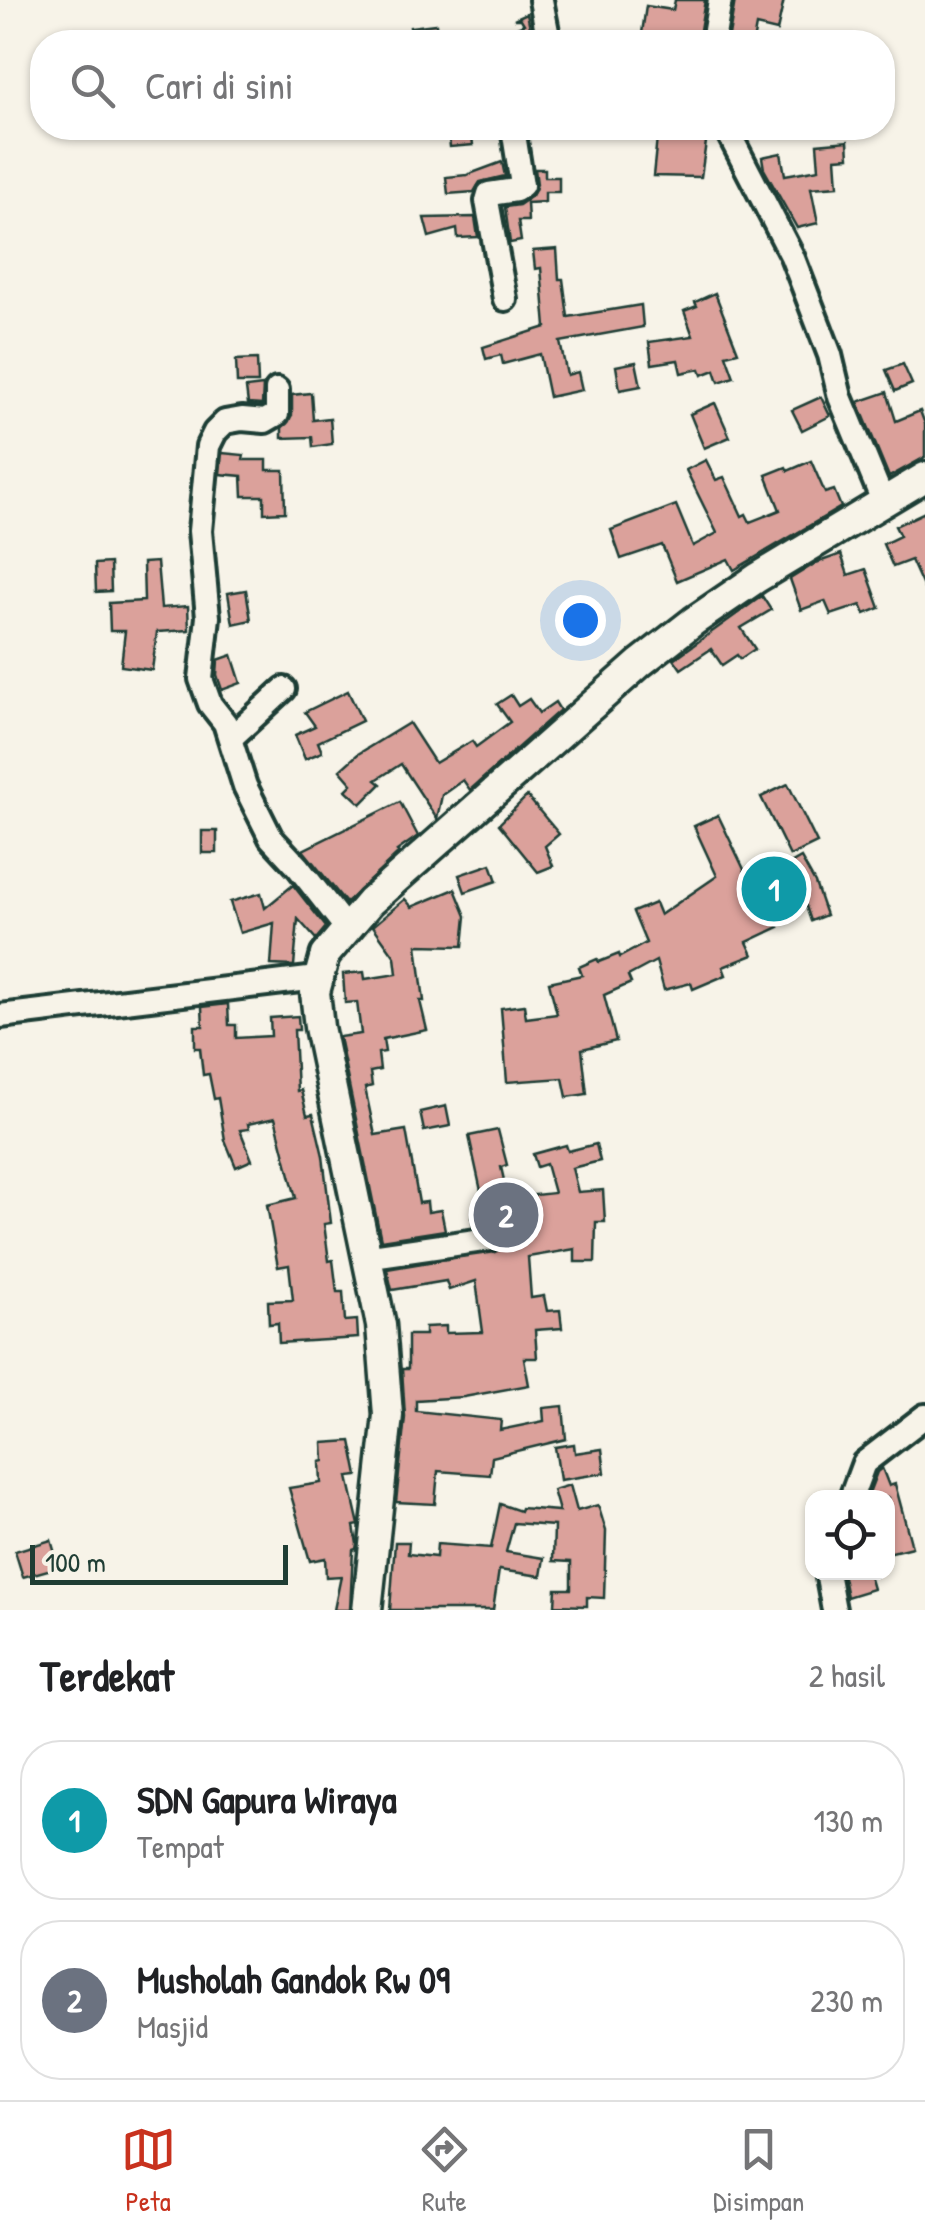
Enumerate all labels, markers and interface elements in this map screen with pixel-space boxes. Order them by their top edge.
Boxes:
search box [30,30,895,140]
icon: search [65,58,120,113]
text: Cari di sini [145,59,294,111]
your location [555,595,606,646]
pin: 1 [742,852,806,926]
pin: 2 [474,1178,538,1252]
map controls [805,1490,895,1580]
button: locate [805,1490,895,1580]
scale bar [30,1540,288,1584]
text: 100 m [45,1543,106,1581]
text: Terdekat [40,1647,174,1704]
text: 2 hasil [809,1654,885,1697]
text: SDN Gapura Wiraya [137,1773,397,1825]
text: 1 [69,1799,80,1842]
text: 130 m [814,1799,883,1842]
text: Tempat [137,1825,224,1868]
text: Musholah Gandok Rw 09 [137,1953,450,2005]
text: 2 [67,1979,82,2022]
text: 230 m [810,1979,883,2022]
text: Masjid [137,2005,208,2048]
tab: Peta [121,2122,176,2220]
tab: Rute [417,2122,472,2220]
tab: Disimpan [713,2122,804,2220]

